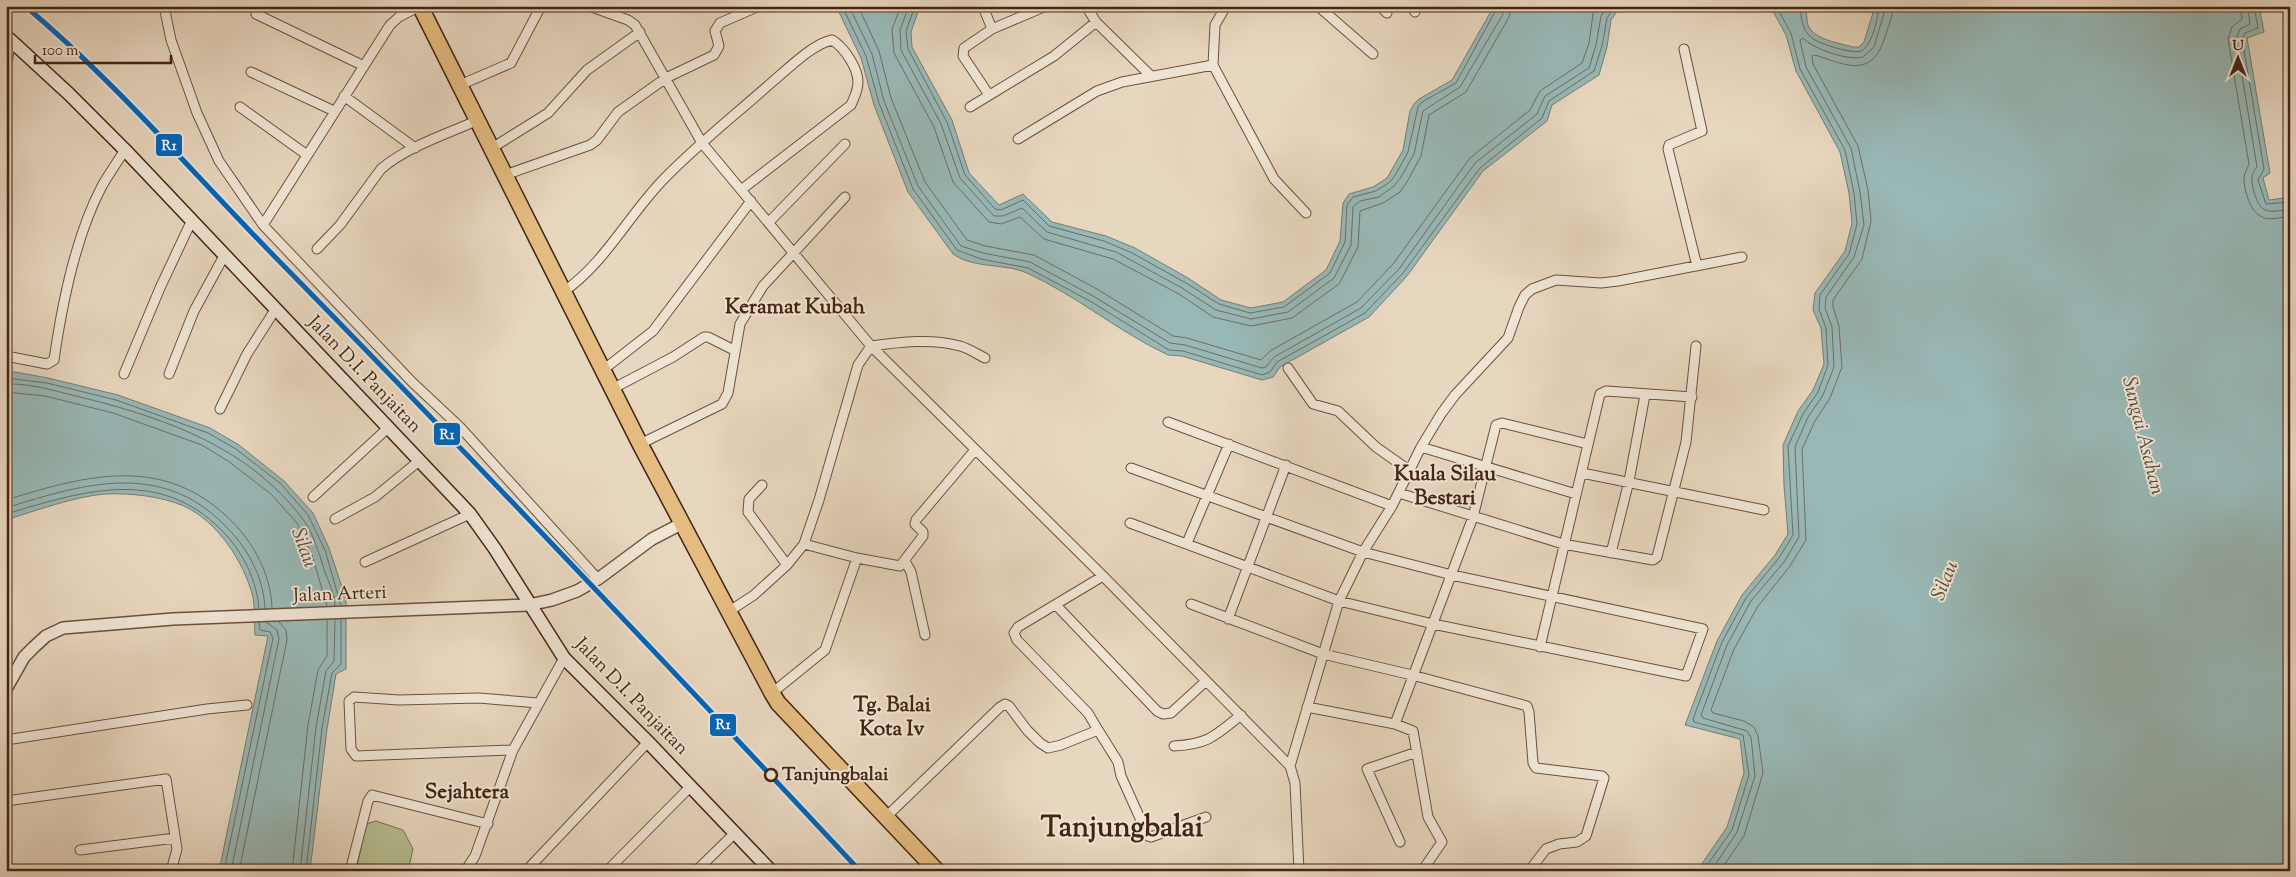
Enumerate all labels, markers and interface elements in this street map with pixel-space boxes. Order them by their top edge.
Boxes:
scale bar [35,32,171,64]
north arrow [2214,32,2264,82]
text: U [2232,37,2244,57]
text: 100 m [42,41,79,62]
line badge: R1 [155,133,183,157]
text: R1 [162,137,177,157]
district label: Keramat Kubah [725,293,866,323]
street label: Jalan D.I. Panjaitan [300,310,427,440]
water label: Sungai Asahan [2113,374,2171,499]
line badge: R1 [433,422,461,446]
text: R1 [440,426,455,446]
district label: Kuala Silau Bestari [1394,460,1497,514]
water label: Silau [282,524,324,572]
water label: Silau [1925,556,1967,605]
street label: Jalan Arteri [292,580,387,610]
street label: Jalan D.I. Panjaitan [567,632,694,762]
district label: Tg. Balai Kota Iv [853,691,931,745]
line badge: R1 [709,713,737,737]
text: R1 [716,716,731,736]
place label: Tanjungbalai [782,762,889,789]
marker: Tanjungbalai [764,768,778,782]
district label: Sejahtera [425,778,509,808]
district label: Tanjungbalai [1041,808,1204,850]

